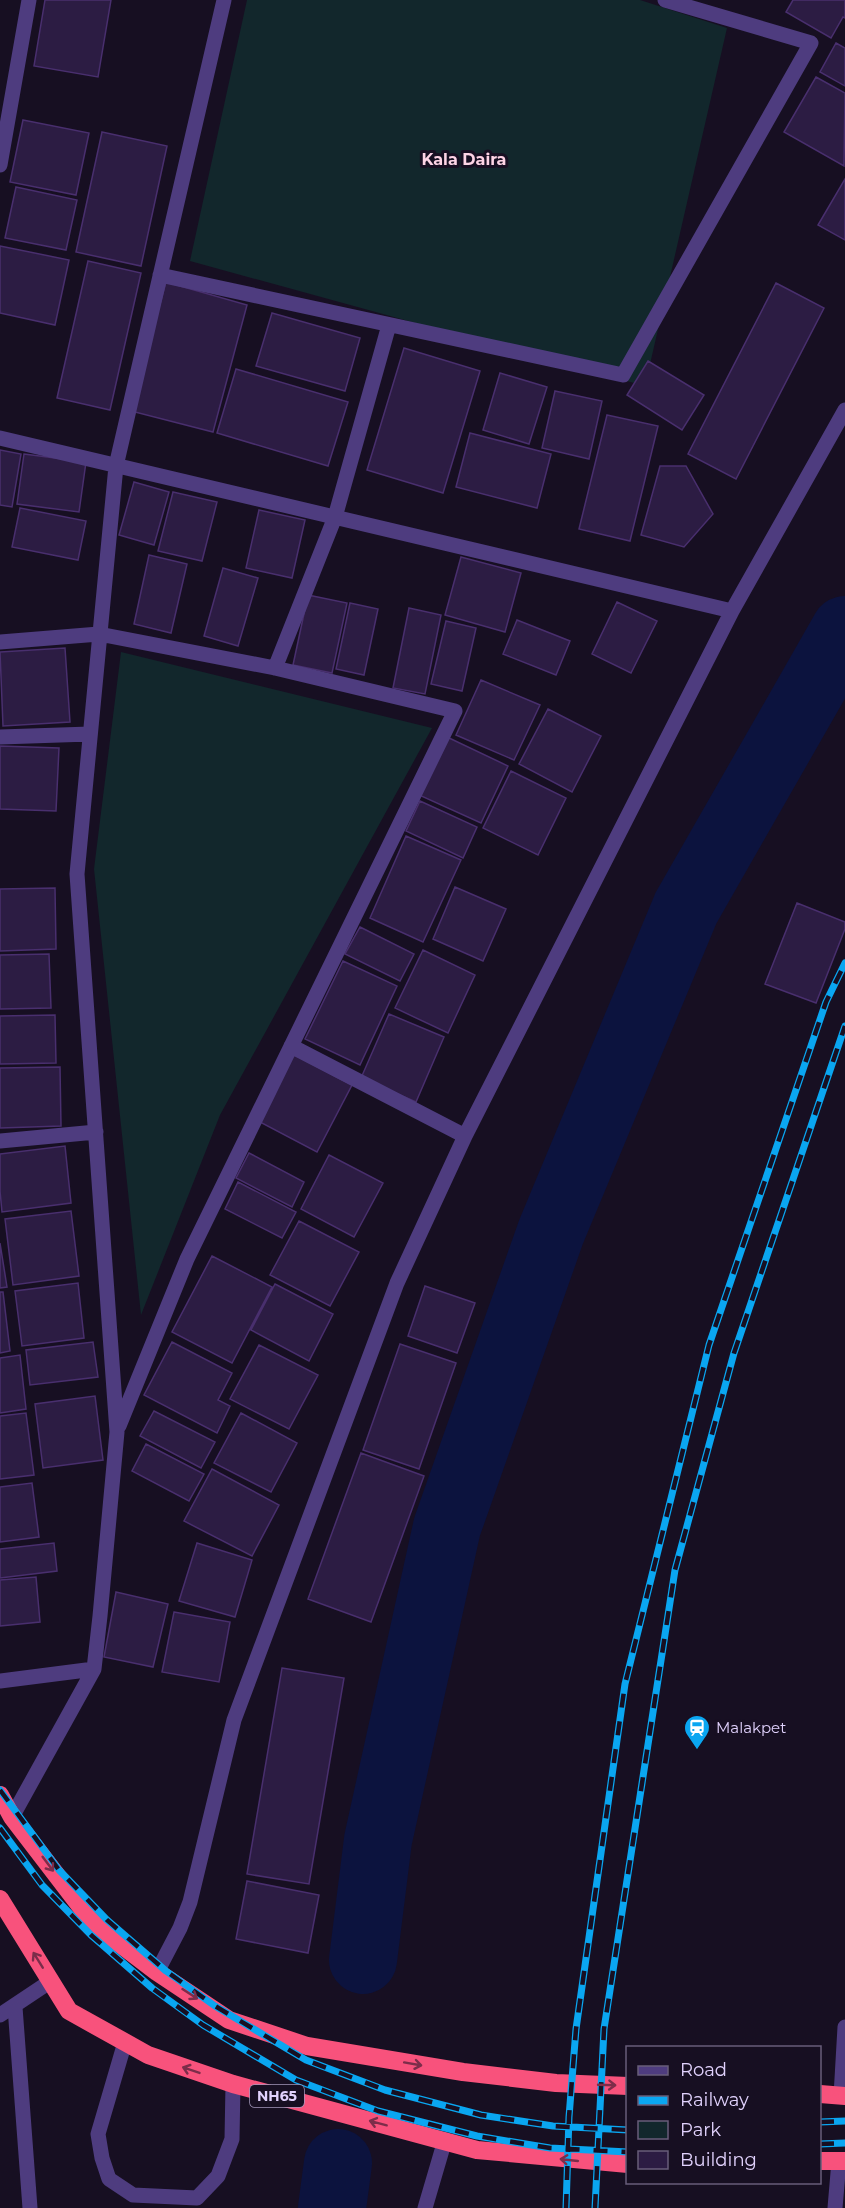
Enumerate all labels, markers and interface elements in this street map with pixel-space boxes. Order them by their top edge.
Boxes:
district label: Kala Daira [422,150,506,169]
station icon: Malakpet [682,1713,712,1751]
place label: Malakpet [716,1718,786,1737]
one-way arrow [41,1855,54,1871]
one-way arrow [32,1952,44,1969]
one-way arrow [181,1988,198,2000]
legend [626,2046,821,2184]
one-way arrow [403,2059,423,2070]
text: Road [680,2059,727,2081]
one-way arrow [182,2064,201,2075]
one-way arrow [597,2079,617,2090]
road number: NH65 [250,2085,304,2107]
text: Railway [680,2089,749,2111]
one-way arrow [369,2117,388,2129]
text: Park [680,2119,721,2141]
text: Building [680,2149,757,2171]
one-way arrow [560,2154,580,2165]

